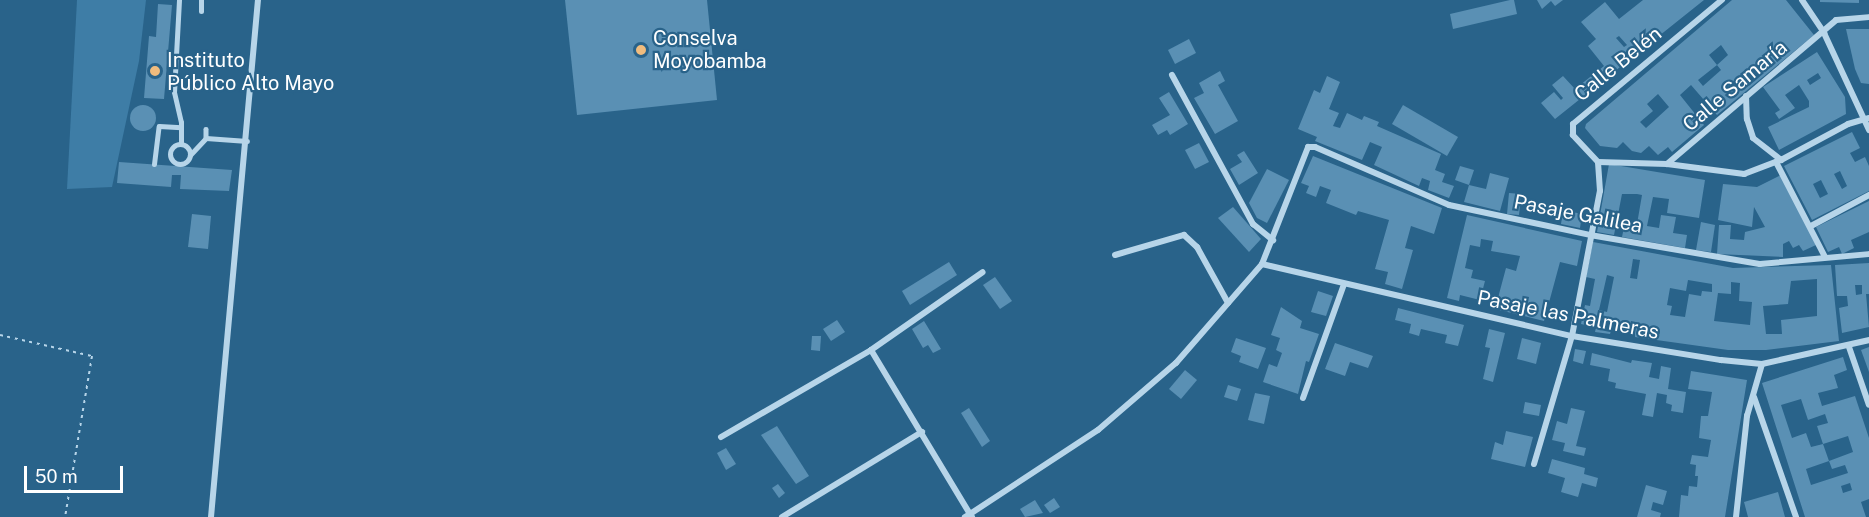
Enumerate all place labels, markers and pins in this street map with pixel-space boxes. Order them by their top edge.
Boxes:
place label: Conselva Moyobamba [653,27,767,74]
marker: Conselva Moyobamba [634,43,648,57]
place label: Instituto Público Alto Mayo [167,48,335,95]
marker: Instituto Público Alto Mayo [148,64,162,78]

